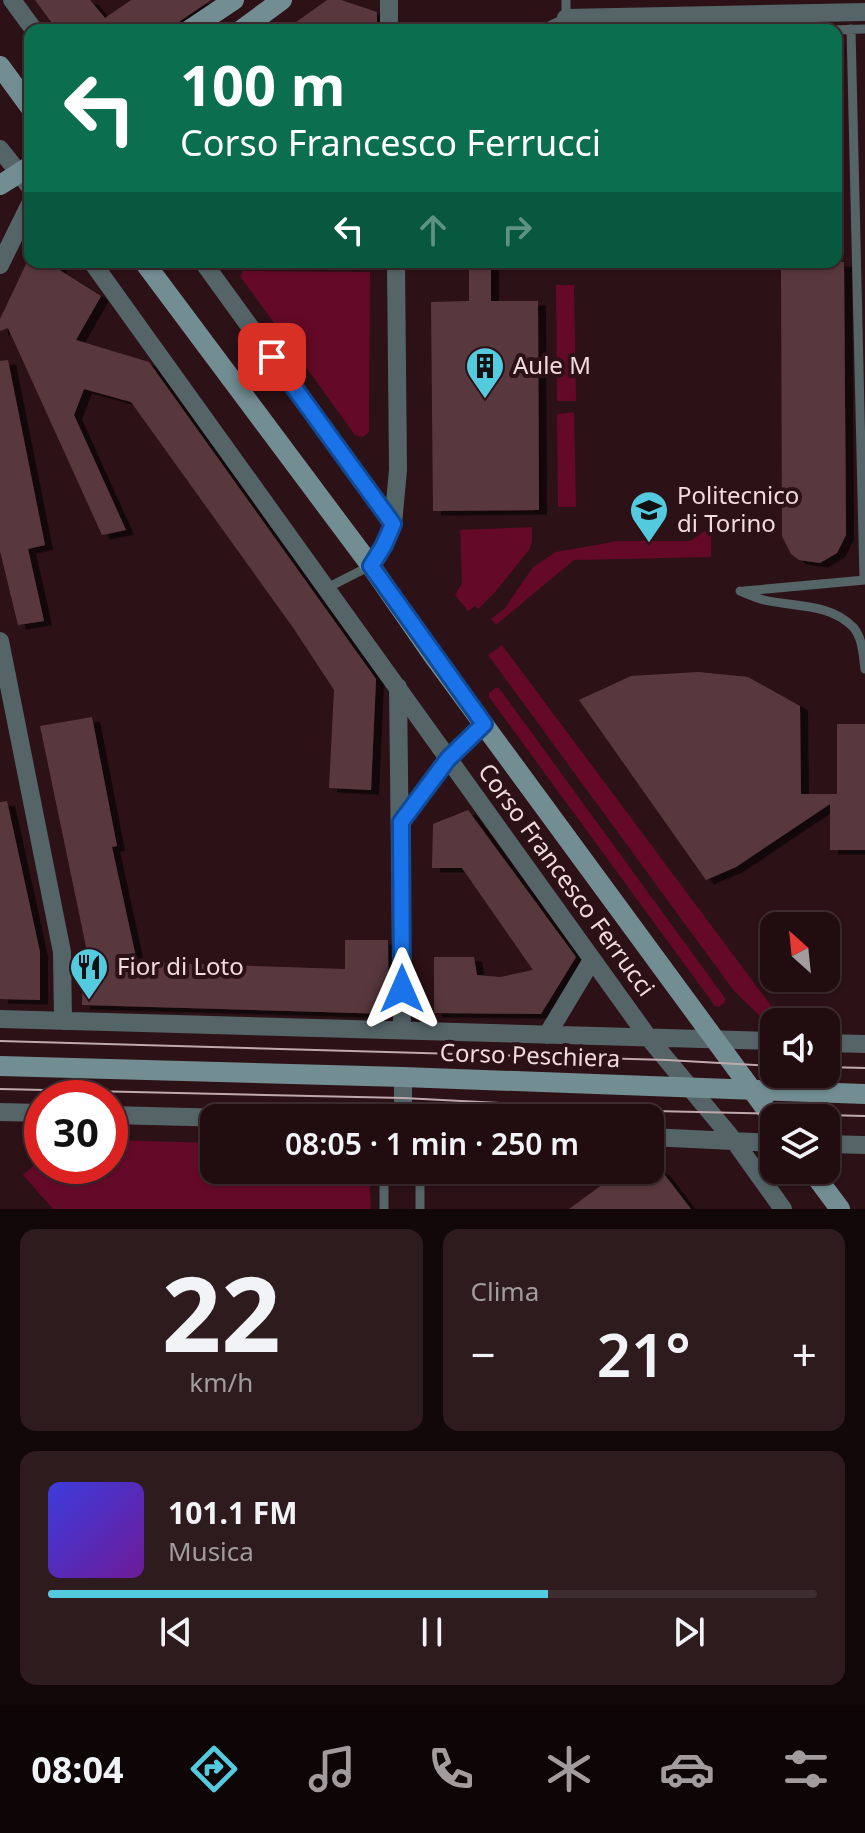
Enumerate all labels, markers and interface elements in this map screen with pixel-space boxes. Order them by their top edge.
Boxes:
text: 100 m [180,46,345,122]
icon: left [48,56,152,160]
text: Corso Francesco Ferrucci [180,118,601,167]
icon: left [327,208,371,252]
icon: ahead [411,208,455,252]
icon: right [495,208,539,252]
pin [238,323,306,391]
icon: arrive [250,335,294,379]
building icon: Aule M [464,345,506,400]
place label: Aule M [513,348,591,381]
place label: Politecnico di Torino [677,478,799,539]
school or university icon: Politecnico di Torino [628,489,670,544]
street label: Corso Francesco Ferrucci [471,756,663,1002]
north arrow [760,912,840,992]
map controls [760,912,840,1184]
restaurant icon: Fior di Loto [68,946,110,1001]
position arrow [360,947,444,1031]
place label: Fior di Loto [117,949,244,982]
button: sound [760,1008,840,1088]
street label: Corso Peschiera [439,1035,621,1074]
speed limit sign: 30 [24,1080,128,1184]
button: layers [760,1104,840,1184]
text: 08:05 · 1 min · 250 m [285,1123,579,1164]
text: 22 [162,1241,281,1382]
text: Clima [471,1273,539,1309]
text: 21° [597,1313,691,1395]
text: − [471,1324,496,1384]
text: + [792,1324,817,1384]
text: km/h [189,1364,253,1400]
text: 101.1 FM [168,1492,298,1533]
text: Musica [168,1533,254,1569]
icon: previous [154,1610,198,1654]
icon: pause [410,1610,454,1654]
icon: next [667,1610,711,1654]
icon: directions [186,1741,242,1797]
icon: music [304,1741,360,1797]
icon: phone [423,1741,479,1797]
icon: climate [541,1741,597,1797]
icon: car [659,1741,715,1797]
icon: filters [778,1741,834,1797]
text: 08:04 [31,1745,124,1794]

